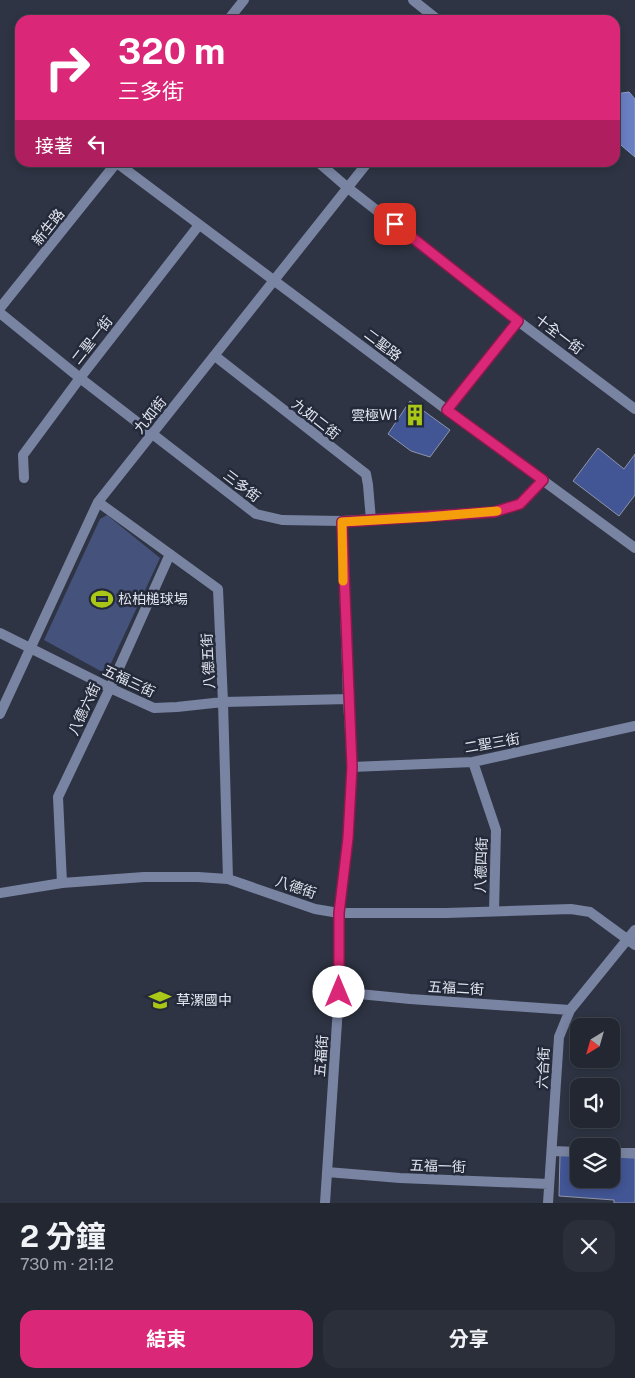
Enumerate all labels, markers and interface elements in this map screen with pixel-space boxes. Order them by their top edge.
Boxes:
text: 320 m [118,31,225,72]
icon: right [35,35,100,100]
text: 三多街 [118,78,184,104]
icon: left [83,130,111,158]
text: 接著 [35,135,73,157]
pin [374,203,416,245]
street label: 新生路 [29,206,67,248]
icon: arrive [381,210,409,238]
street label: 十全一街 [532,311,586,357]
street label: 二聖一街 [68,313,116,367]
street label: 二聖路 [361,326,405,364]
street label: 九如街 [131,394,169,436]
street label: 九如二街 [289,395,343,443]
building icon: 雲極W1 [402,402,428,428]
place label: 雲極W1 [351,407,398,423]
street label: 三多街 [220,467,264,505]
sports icon: 松柏槌球場 [89,586,115,612]
place label: 松柏槌球場 [118,591,188,607]
street label: 八德五街 [199,633,217,689]
street label: 五福三街 [100,662,158,700]
street label: 八德六街 [65,680,103,738]
street label: 二聖三街 [463,730,521,756]
street label: 八德四街 [472,837,490,893]
street label: 八德街 [274,873,318,901]
position arrow [312,965,364,1017]
street label: 五福二街 [428,979,484,997]
school or university icon: 草漯國中 [147,987,173,1013]
place label: 草漯國中 [176,992,232,1008]
north arrow [570,1018,620,1068]
map controls [570,1018,620,1188]
street label: 五福街 [312,1034,330,1078]
street label: 六合街 [534,1047,552,1089]
button: sound [570,1078,620,1128]
button: layers [570,1138,620,1188]
street label: 五福一街 [410,1157,466,1175]
text: 2 分鐘 [20,1218,106,1254]
button: close [563,1220,615,1272]
text: 730 m · 21:12 [20,1255,114,1274]
button: 結束 [20,1310,313,1368]
button: 分享 [323,1310,615,1368]

